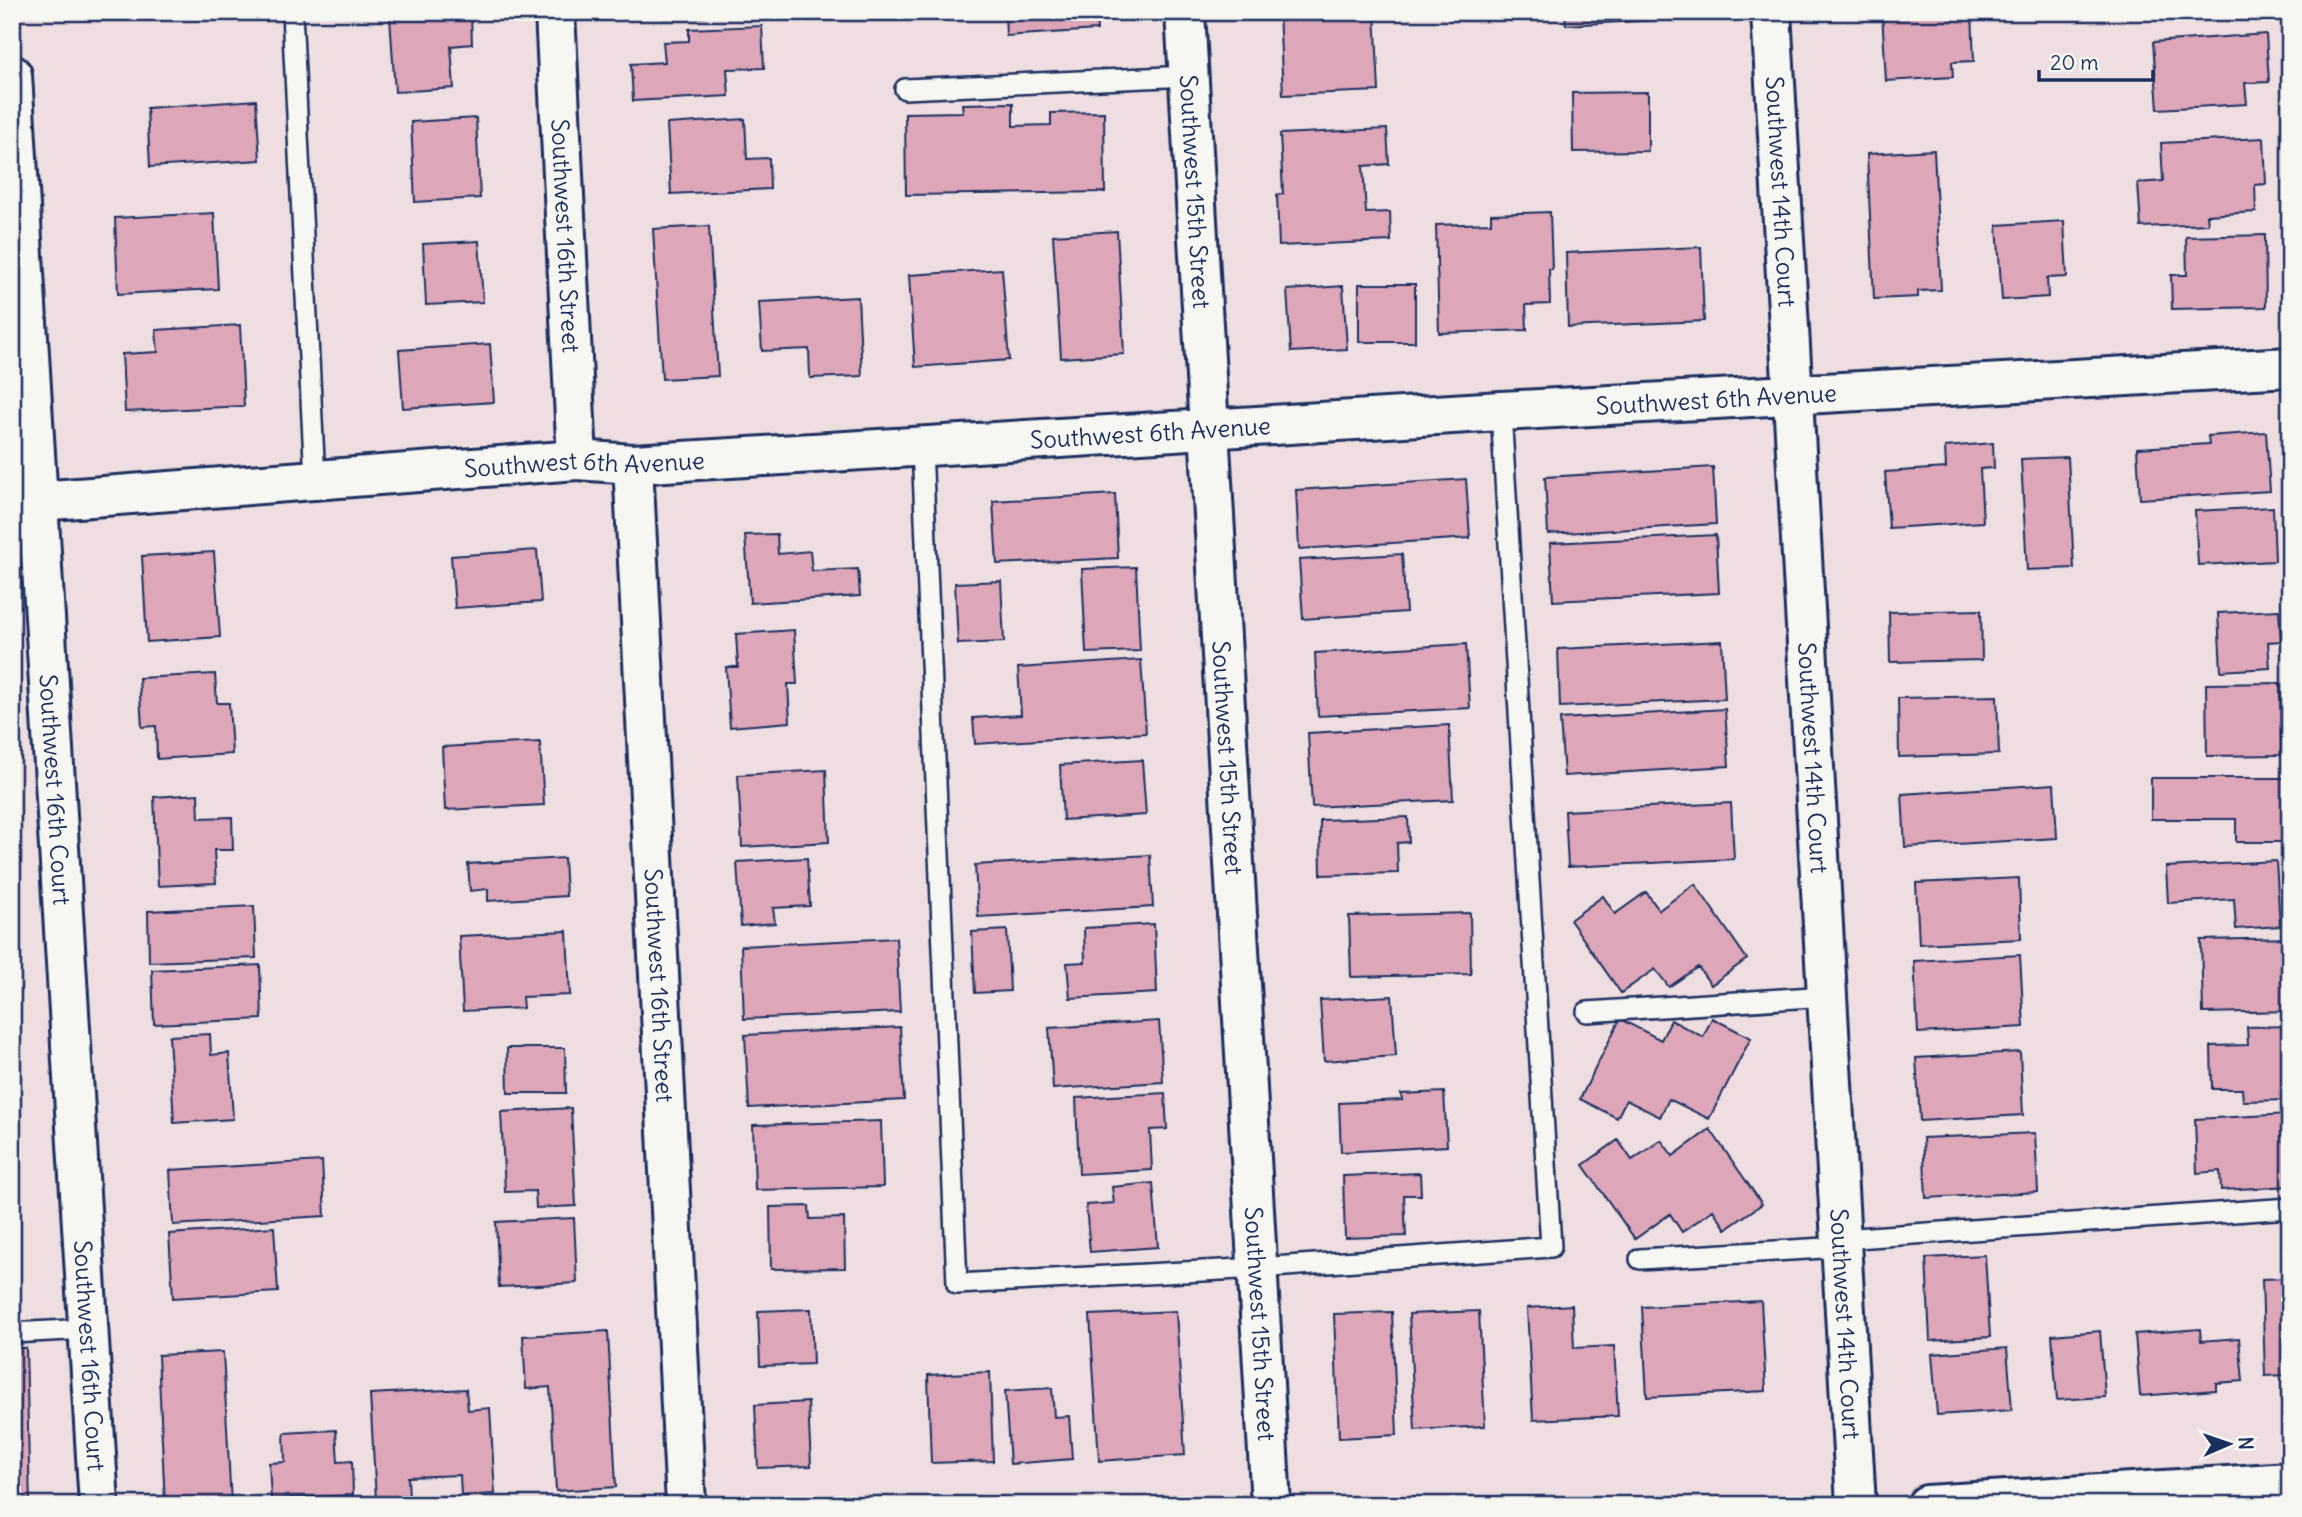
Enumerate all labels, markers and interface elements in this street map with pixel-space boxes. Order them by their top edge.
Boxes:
scale bar [2039,38,2153,82]
text: 20 m [2050,49,2099,76]
street label: Southwest 15th Street [1174,74,1217,310]
street label: Southwest 14th Court [1760,75,1803,308]
street label: Southwest 16th Street [545,118,587,354]
street label: Southwest 6th Avenue [1595,377,1838,421]
street label: Southwest 6th Avenue [1029,410,1272,455]
street label: Southwest 6th Avenue [463,445,706,484]
street label: Southwest 15th Street [1206,640,1250,876]
street label: Southwest 14th Court [1792,641,1835,874]
street label: Southwest 16th Court [33,673,77,906]
street label: Southwest 16th Street [639,868,680,1103]
street label: Southwest 15th Street [1239,1206,1282,1442]
street label: Southwest 14th Court [1824,1208,1867,1440]
street label: Southwest 16th Court [68,1239,112,1472]
north arrow [2194,1408,2264,1478]
text: N [2234,1436,2258,1450]

